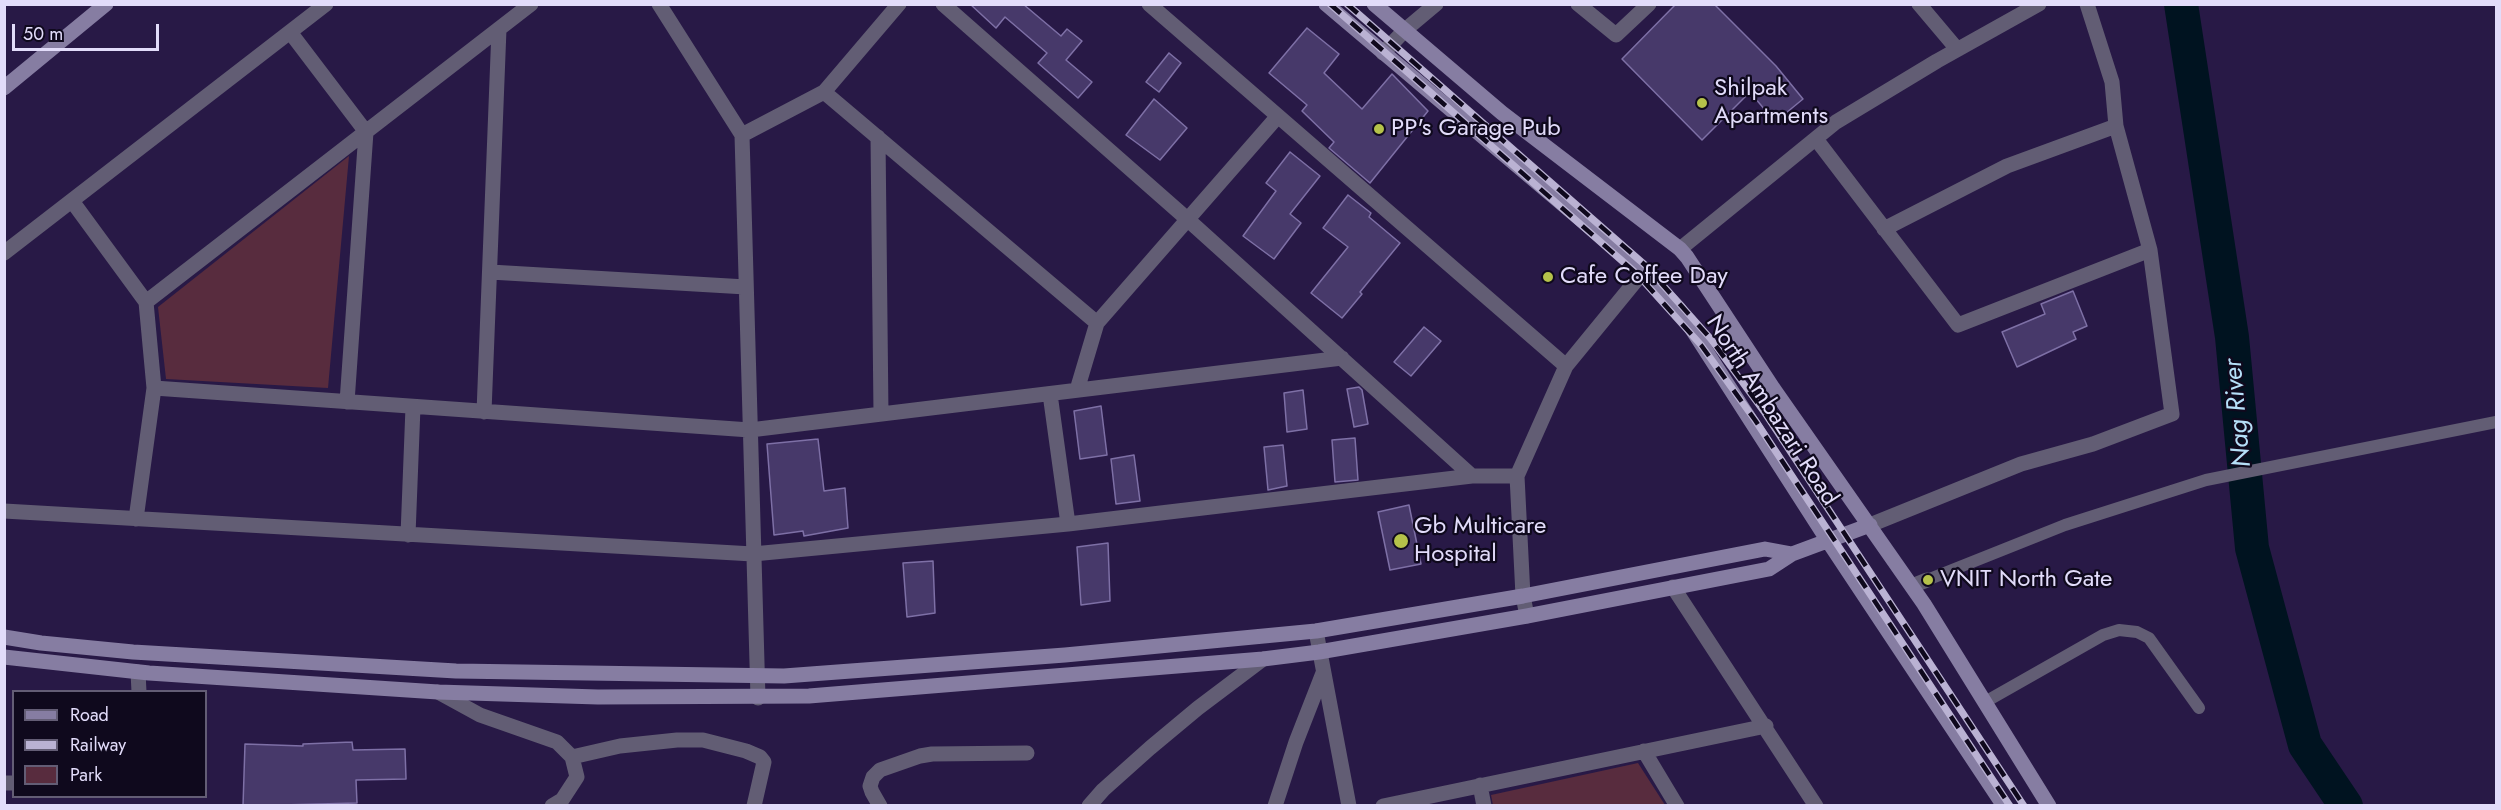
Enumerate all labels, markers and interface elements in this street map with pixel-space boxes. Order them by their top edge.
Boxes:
scale bar [15,12,162,50]
text: 50 m [23,21,63,47]
place label: Shilpak Apartments [1714,75,1828,131]
marker: Shilpak Apartments [1695,96,1709,110]
place label: PP's Garage Pub [1391,115,1561,143]
marker: PP's Garage Pub [1372,122,1386,136]
place label: Cafe Coffee Day [1560,263,1728,291]
marker: Cafe Coffee Day [1541,270,1555,284]
street label: North Ambazari Road [1699,310,1843,512]
water label: Nag River [2219,357,2259,469]
place label: Gb Multicare Hospital [1414,513,1546,569]
marker: Gb Multicare Hospital [1392,532,1410,550]
place label: VNIT North Gate [1940,566,2112,594]
marker: VNIT North Gate [1921,573,1935,587]
legend [12,690,207,798]
text: Road [70,702,109,728]
text: Railway [70,732,126,758]
text: Park [70,762,102,788]

